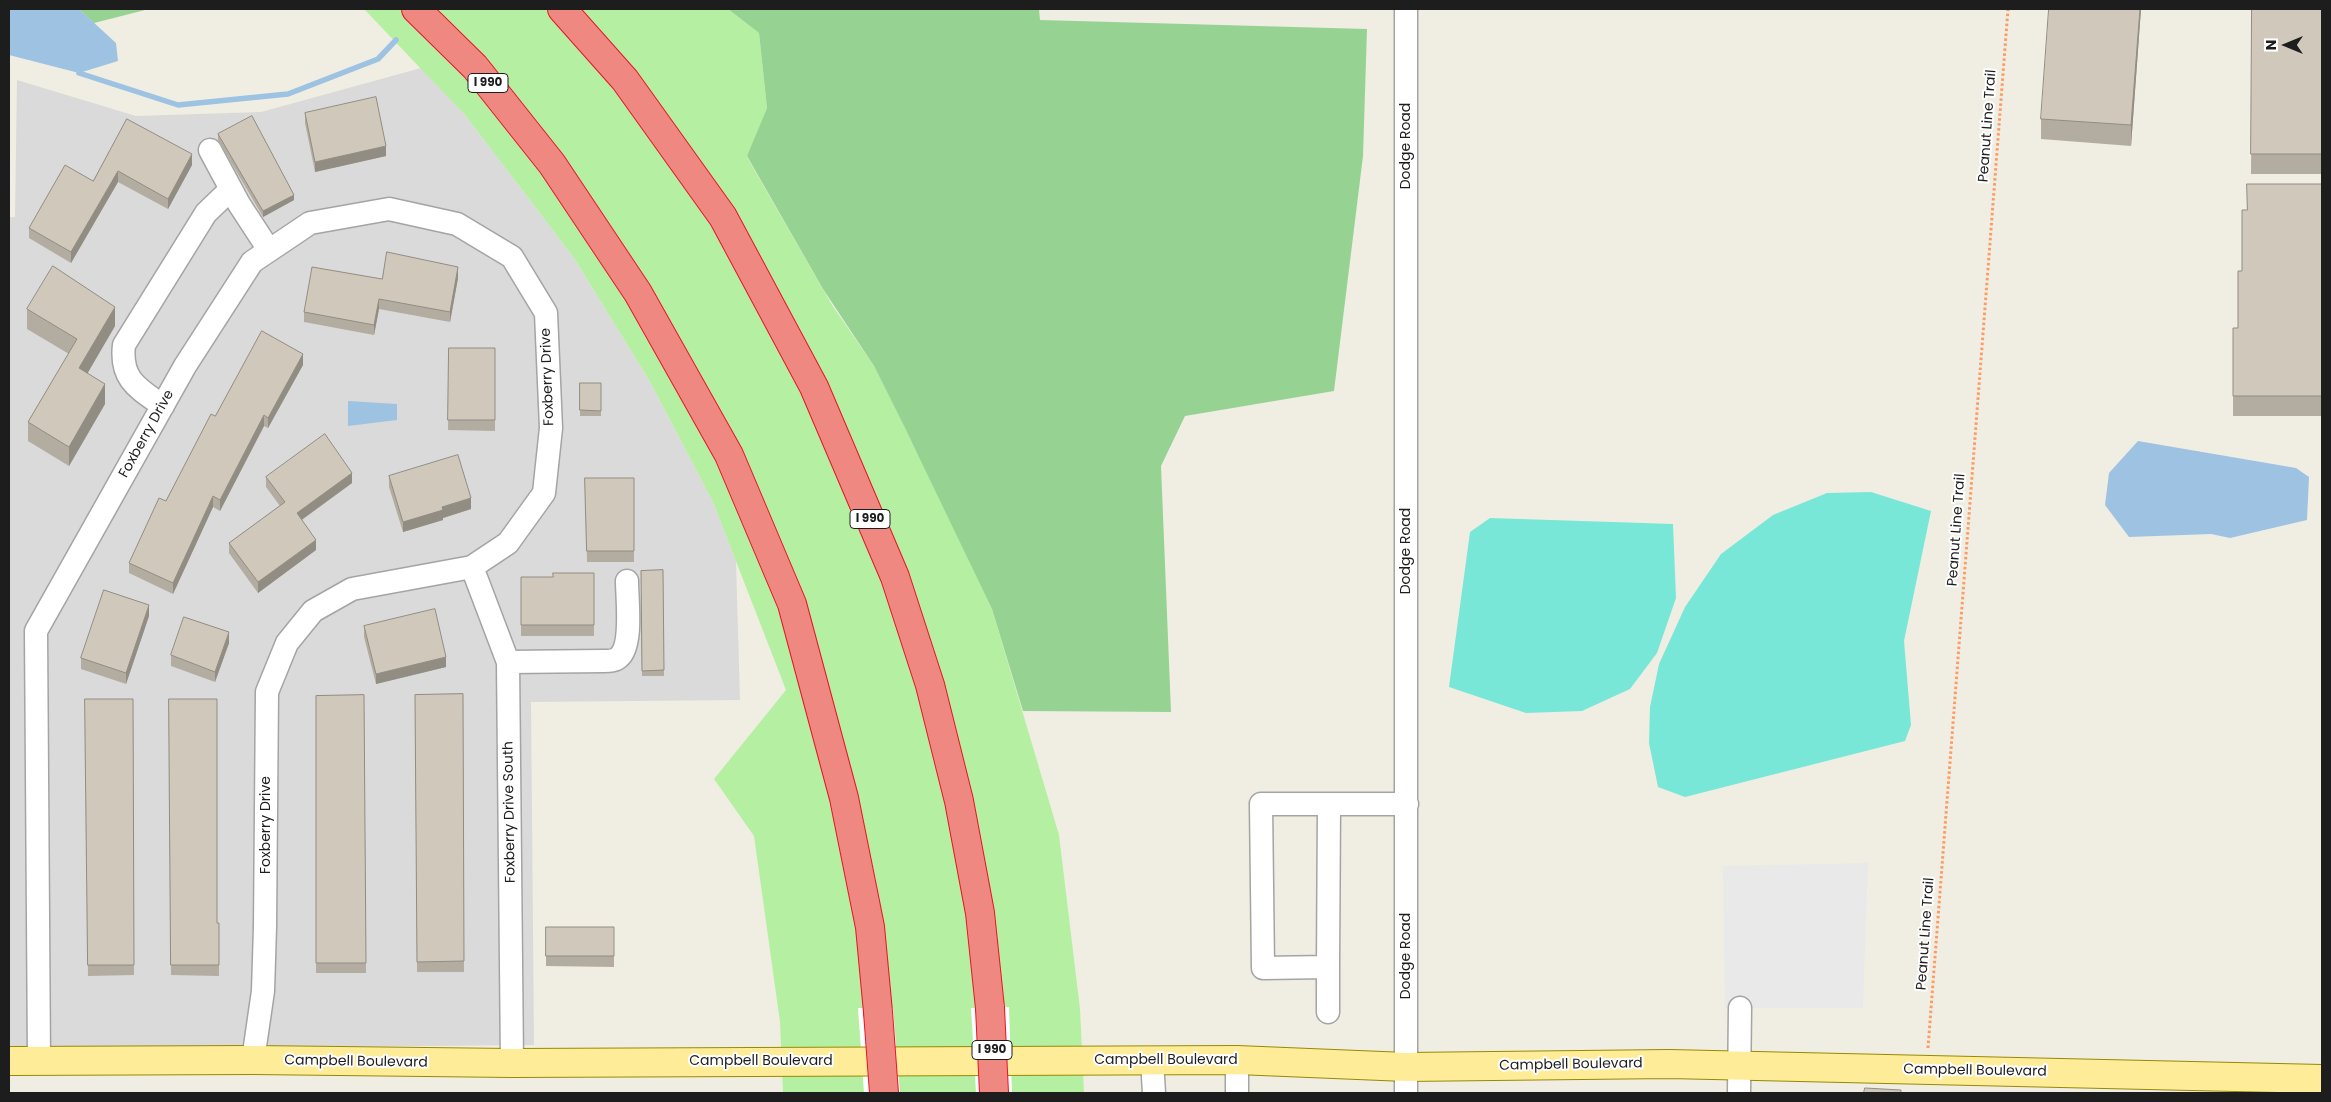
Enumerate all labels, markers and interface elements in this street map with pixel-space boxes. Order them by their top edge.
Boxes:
north arrow [2261,20,2311,70]
text: N [2261,40,2281,50]
street label: Peanut Line Trail [1976,69,2000,183]
road number: I 990 [468,74,508,92]
street label: Dodge Road [1398,103,1414,189]
street label: Foxberry Drive [538,328,558,426]
street label: Foxberry Drive [116,387,178,481]
street label: Peanut Line Trail [1945,473,1969,587]
street label: Dodge Road [1398,508,1414,594]
road number: I 990 [850,509,890,528]
street label: Foxberry Drive South [500,741,520,883]
street label: Foxberry Drive [258,776,274,874]
street label: Peanut Line Trail [1914,877,1938,991]
street label: Dodge Road [1398,913,1414,999]
road number: I 990 [972,1040,1012,1060]
street label: Campbell Boulevard [284,1052,428,1072]
street label: Campbell Boulevard [1094,1052,1238,1068]
street label: Campbell Boulevard [689,1053,833,1069]
street label: Campbell Boulevard [1499,1055,1643,1075]
street label: Campbell Boulevard [1903,1061,2047,1081]

